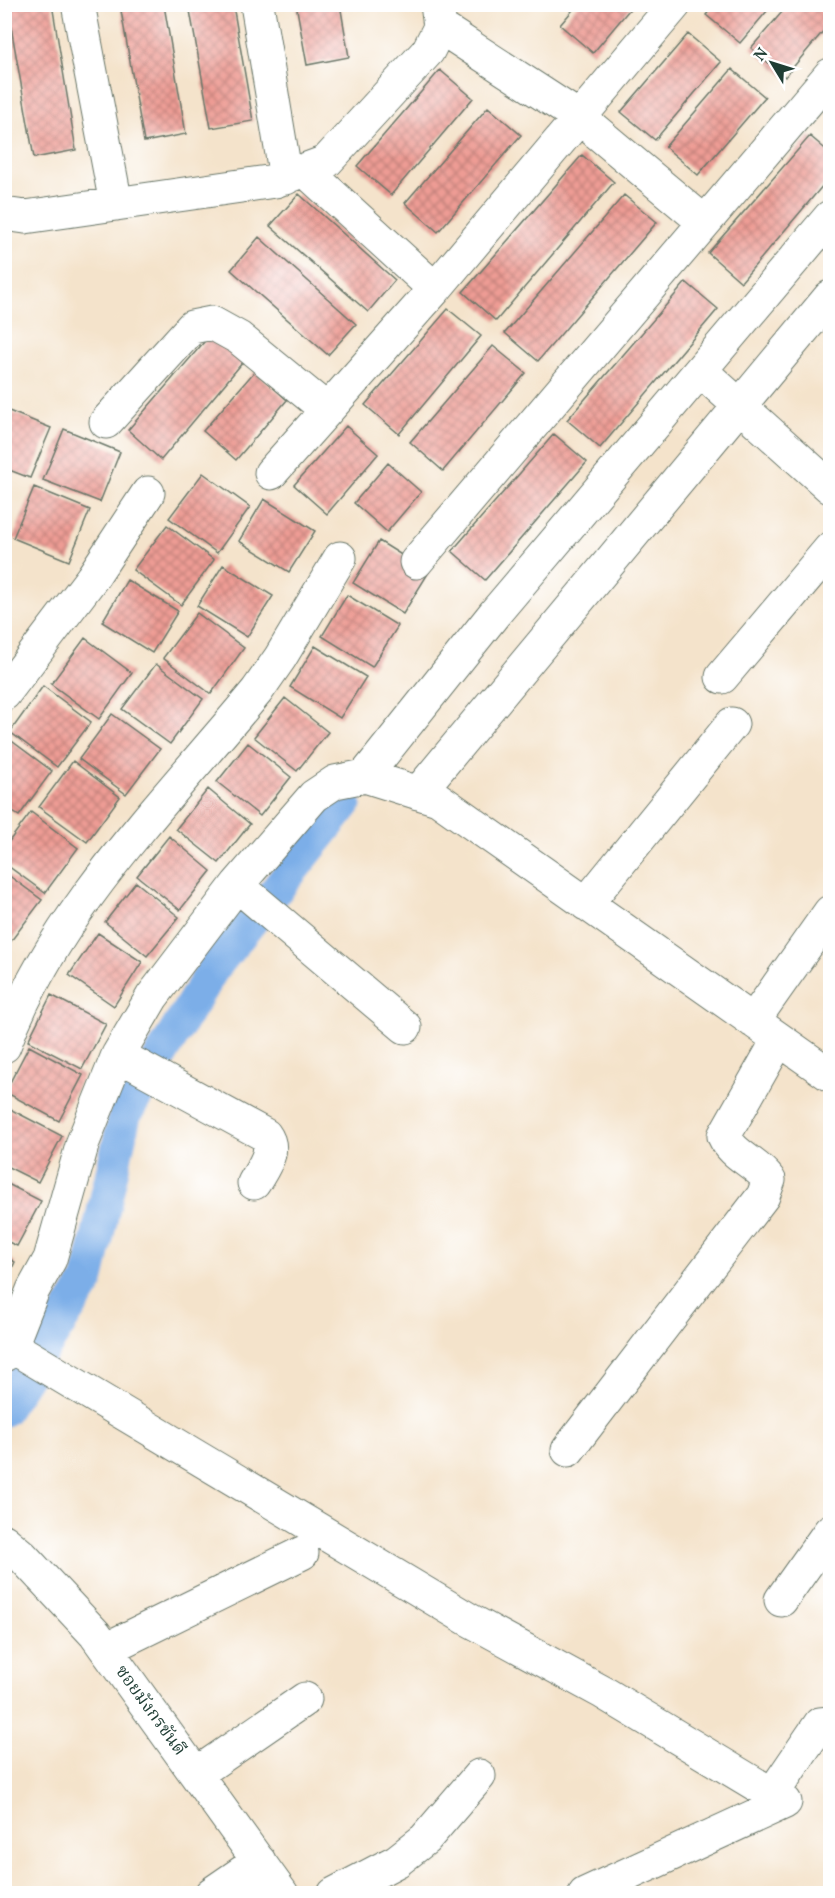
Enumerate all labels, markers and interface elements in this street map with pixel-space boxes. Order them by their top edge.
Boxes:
north arrow [742,33,802,93]
text: N [750,43,774,66]
street label: ซอยมังกรขันดี [109,1661,191,1761]

